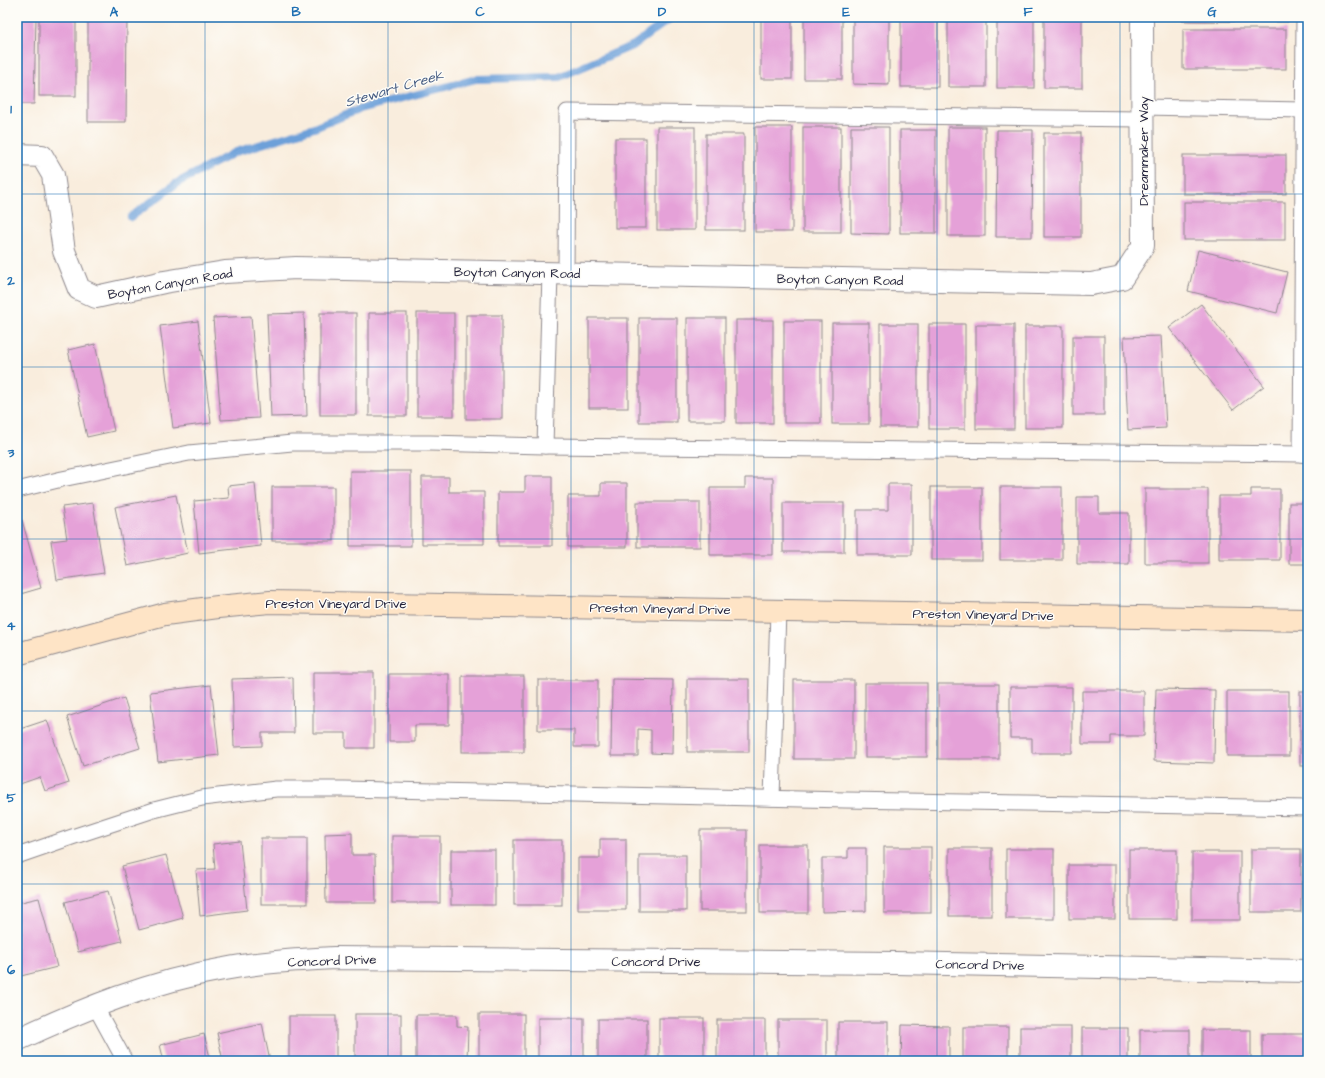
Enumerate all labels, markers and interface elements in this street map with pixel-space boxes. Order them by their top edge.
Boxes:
text: A [110,3,119,21]
text: B [291,3,301,21]
text: C [475,3,485,21]
text: D [658,3,667,21]
text: E [842,3,850,21]
text: F [1023,3,1033,21]
text: G [1207,3,1217,21]
water label: Stewart Creek [343,65,446,113]
street label: Dreammaker Way [1135,96,1154,206]
text: 1 [10,100,12,118]
street label: Boyton Canyon Road [454,263,581,284]
street label: Boyton Canyon Road [106,264,234,305]
street label: Boyton Canyon Road [777,270,904,291]
text: 2 [6,272,15,290]
text: 3 [7,444,15,462]
street label: Preston Vineyard Drive [265,595,407,614]
street label: Preston Vineyard Drive [589,599,731,620]
street label: Preston Vineyard Drive [912,605,1054,626]
text: 4 [7,617,16,635]
text: 5 [6,789,16,807]
street label: Concord Drive [287,950,377,972]
street label: Concord Drive [612,953,700,971]
street label: Concord Drive [935,955,1025,975]
text: 6 [7,961,16,979]

